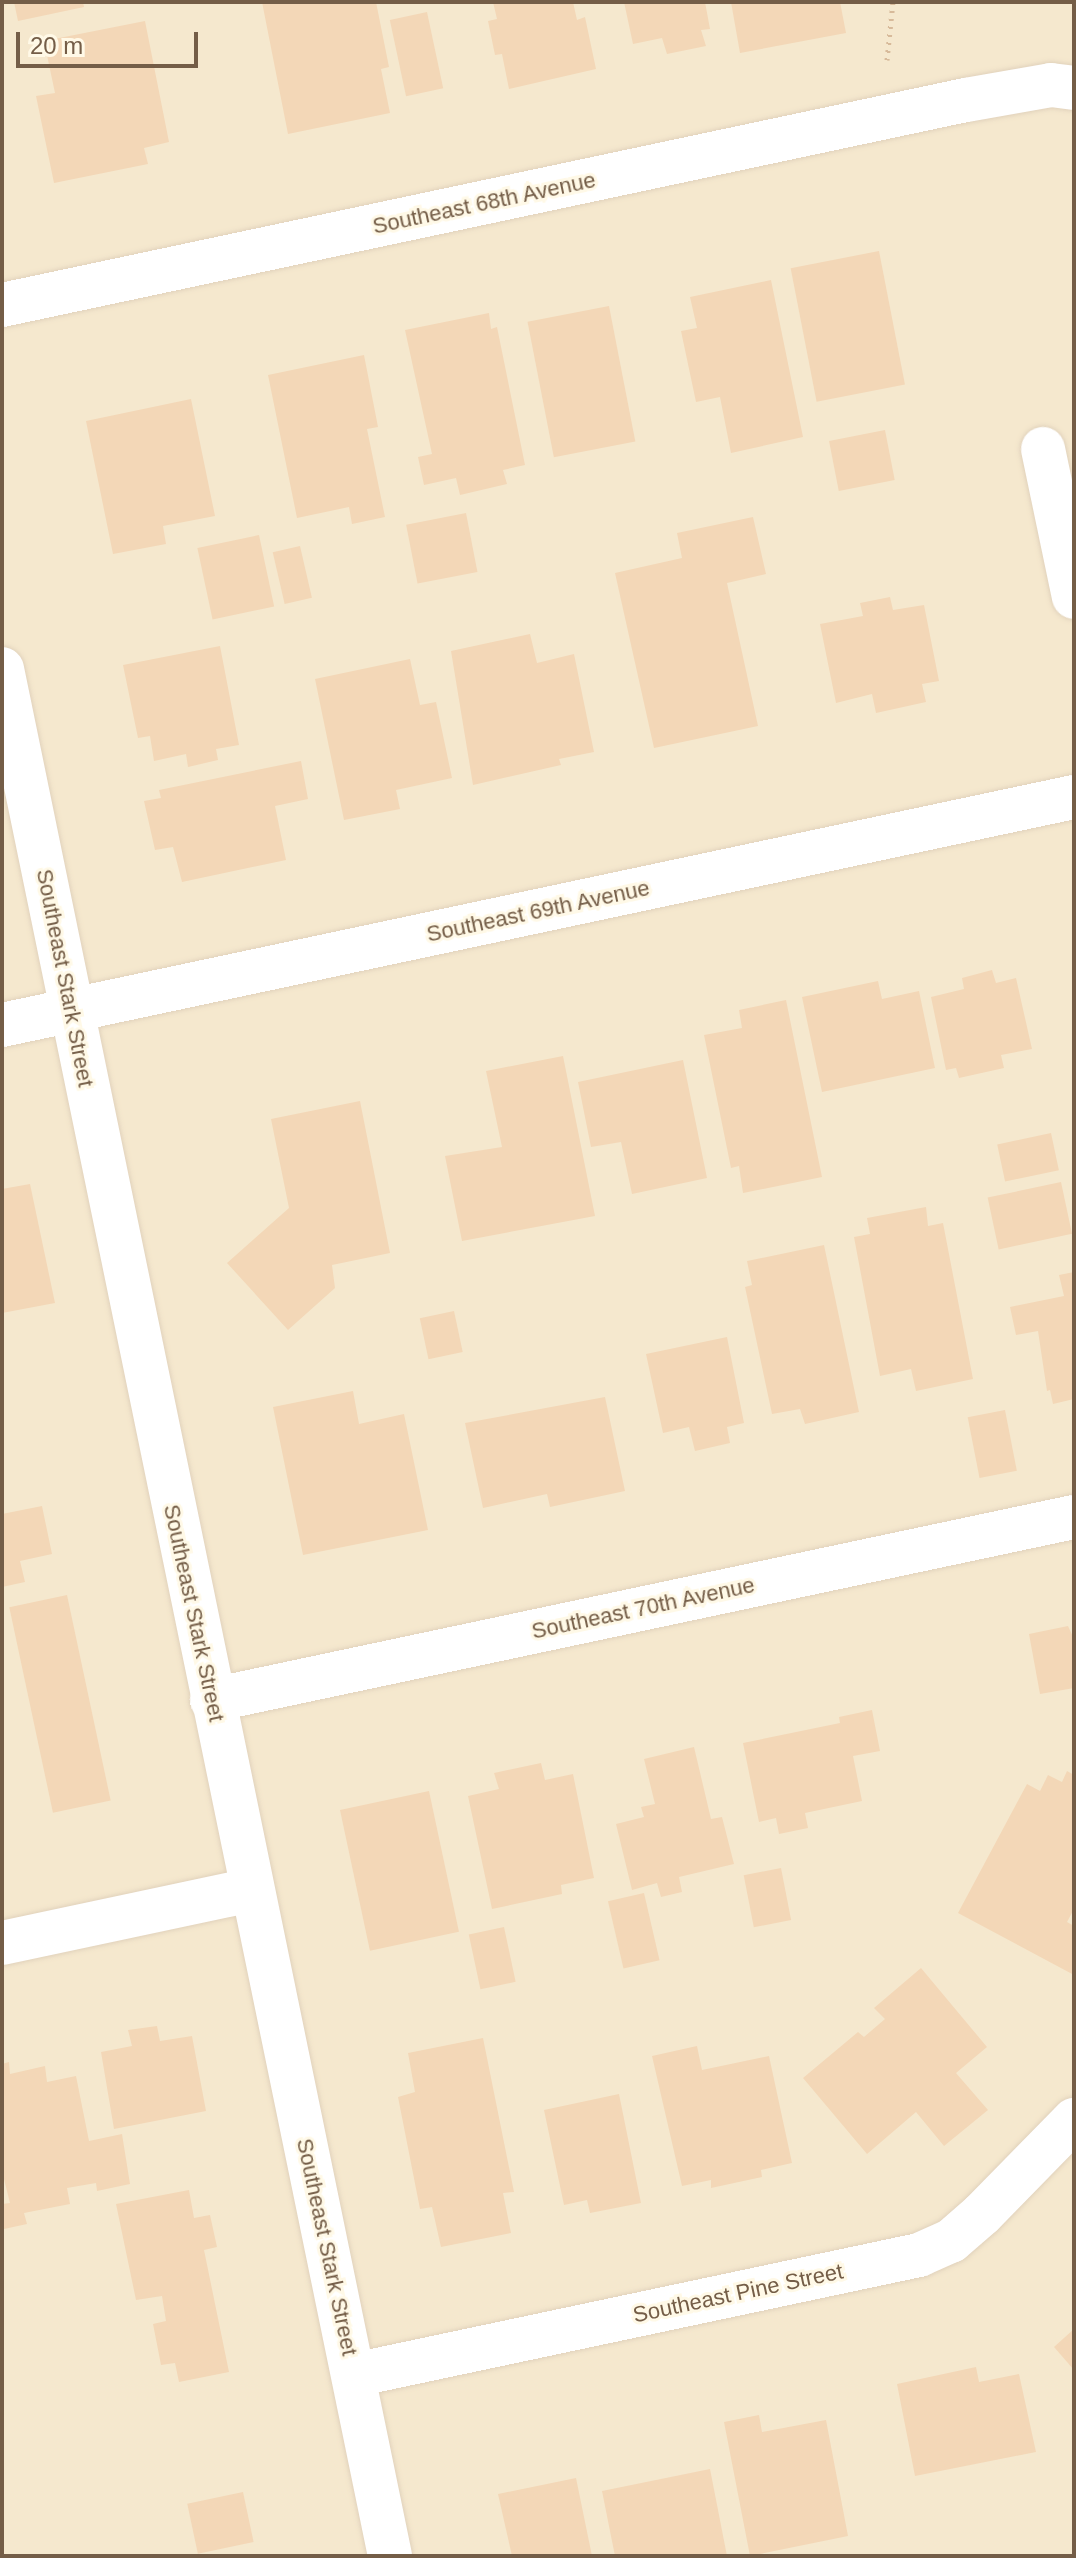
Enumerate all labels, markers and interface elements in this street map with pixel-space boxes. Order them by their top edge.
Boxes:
scale bar [20,16,202,66]
text: 20 m [30,32,83,59]
street label: Southeast 68th Avenue [370,166,598,240]
street label: Southeast Stark Street [31,867,99,1089]
street label: Southeast 69th Avenue [424,874,652,948]
street label: Southeast Stark Street [158,1502,230,1724]
street label: Southeast 70th Avenue [529,1571,757,1645]
street label: Southeast Stark Street [291,2136,363,2358]
street label: Southeast Pine Street [631,2258,845,2328]

